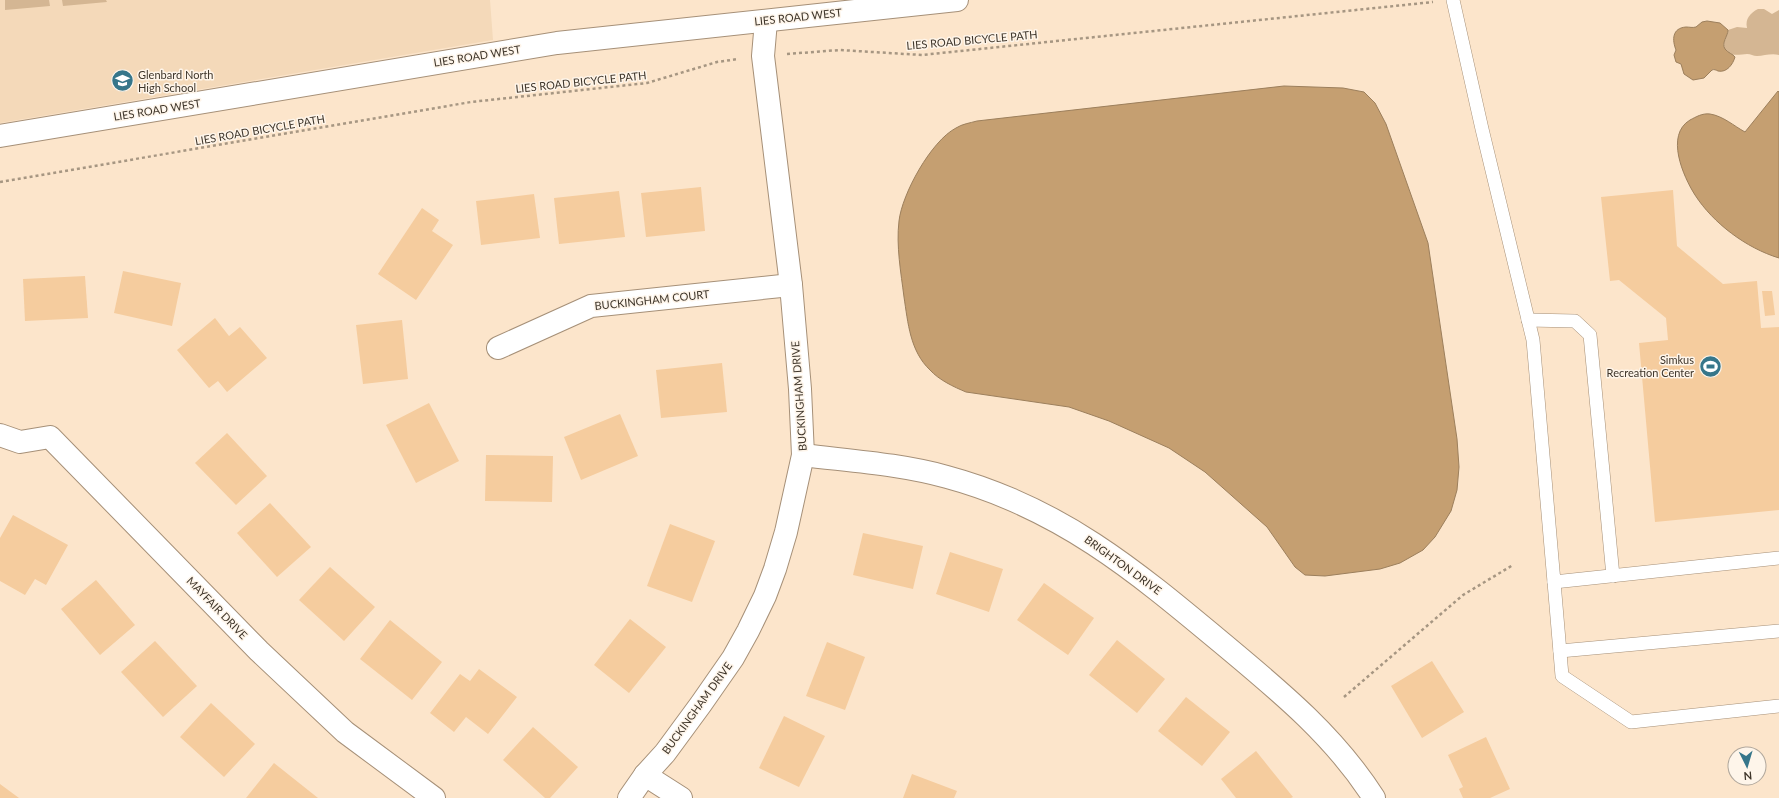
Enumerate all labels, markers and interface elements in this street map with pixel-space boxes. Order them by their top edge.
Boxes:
street label: LIES ROAD WEST [754,5,843,28]
street label: LIES ROAD BICYCLE PATH [906,27,1038,52]
street label: LIES ROAD WEST [432,42,522,69]
school or university icon: Glenbard North High School [110,68,136,94]
place label: Glenbard North High School [138,68,213,94]
street label: LIES ROAD BICYCLE PATH [515,68,647,95]
street label: LIES ROAD WEST [112,96,202,123]
street label: LIES ROAD BICYCLE PATH [194,112,326,147]
street label: BUCKINGHAM COURT [594,287,711,312]
street label: BUCKINGHAM DRIVE [788,341,809,452]
place label: Simkus Recreation Center [1607,353,1694,379]
sports icon: Simkus Recreation Center [1697,353,1723,379]
street label: BRIGHTON DRIVE [1082,532,1164,597]
street label: MAYFAIR DRIVE [184,574,250,642]
street label: BUCKINGHAM DRIVE [659,659,734,756]
north arrow [1727,746,1767,786]
text: N [1743,770,1753,783]

